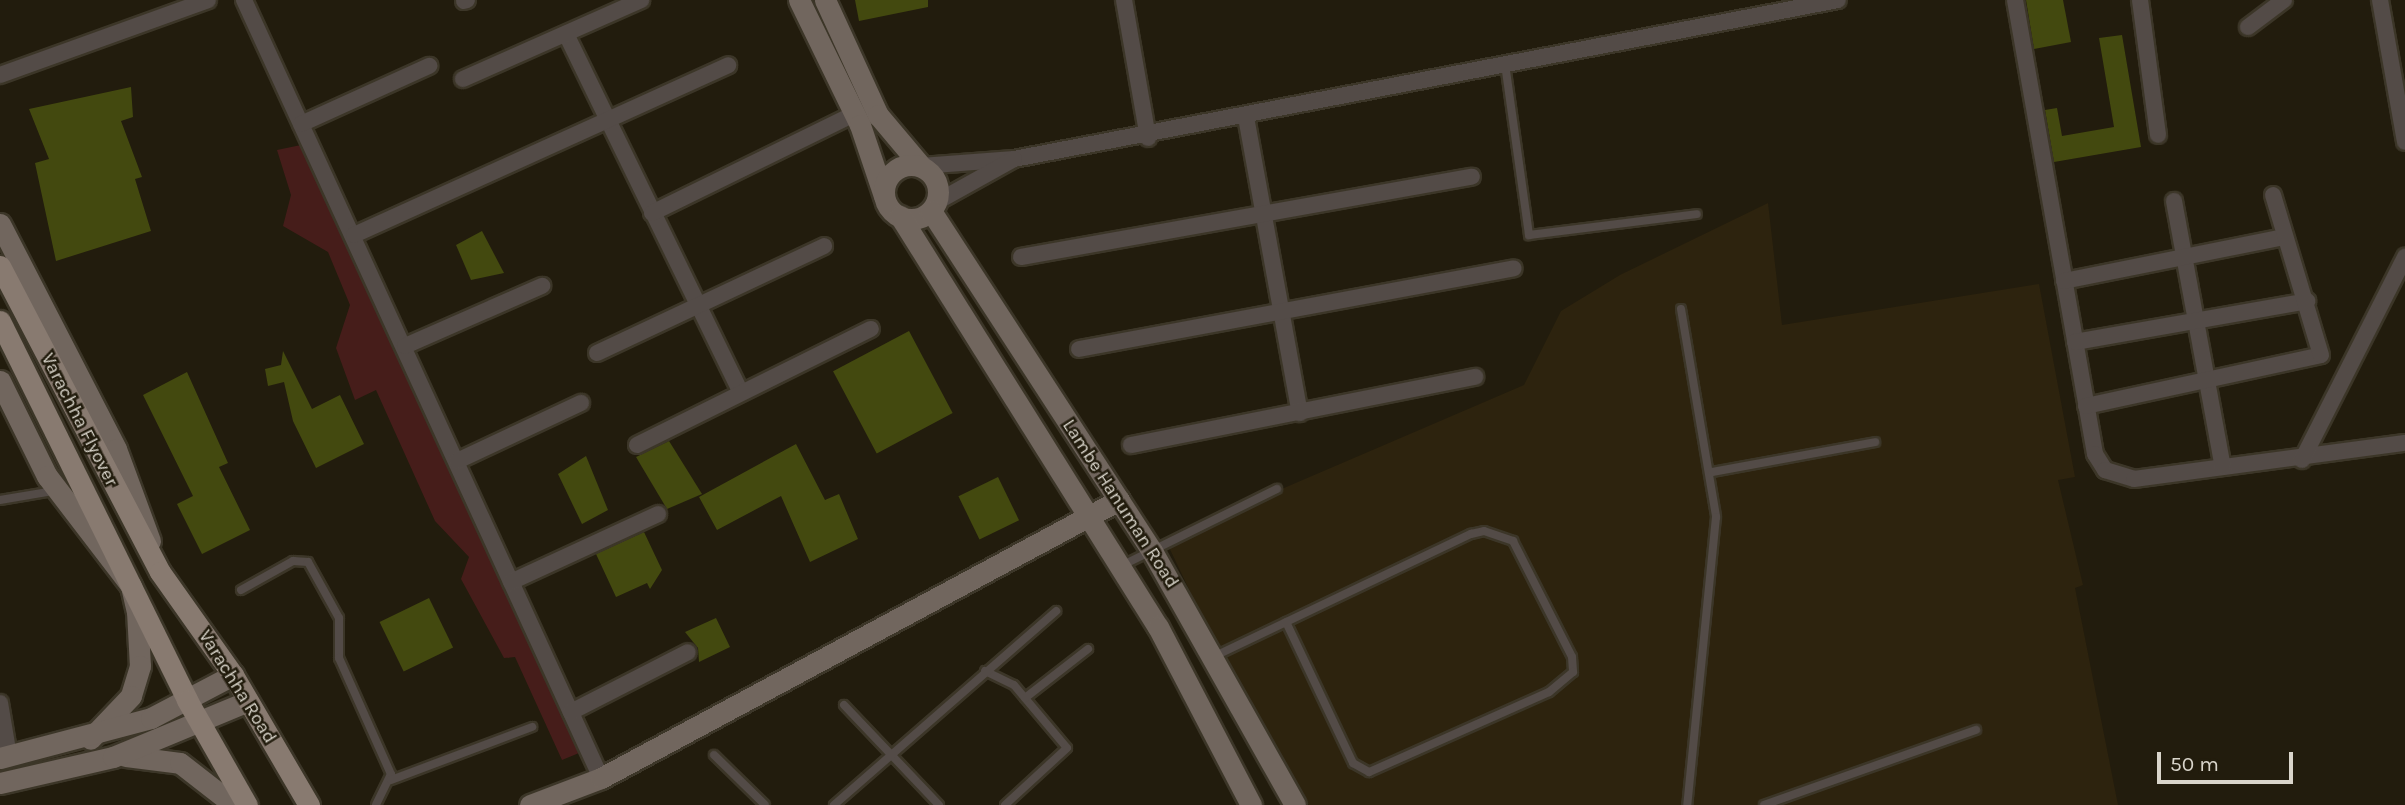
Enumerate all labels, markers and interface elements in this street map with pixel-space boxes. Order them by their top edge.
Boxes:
street label: Varachha Flyover [36,350,122,490]
street label: Lambe Hanuman Road [1057,415,1183,593]
street label: Varachha Road [193,626,281,748]
scale bar [2160,738,2296,782]
text: 50 m [2170,752,2219,776]

